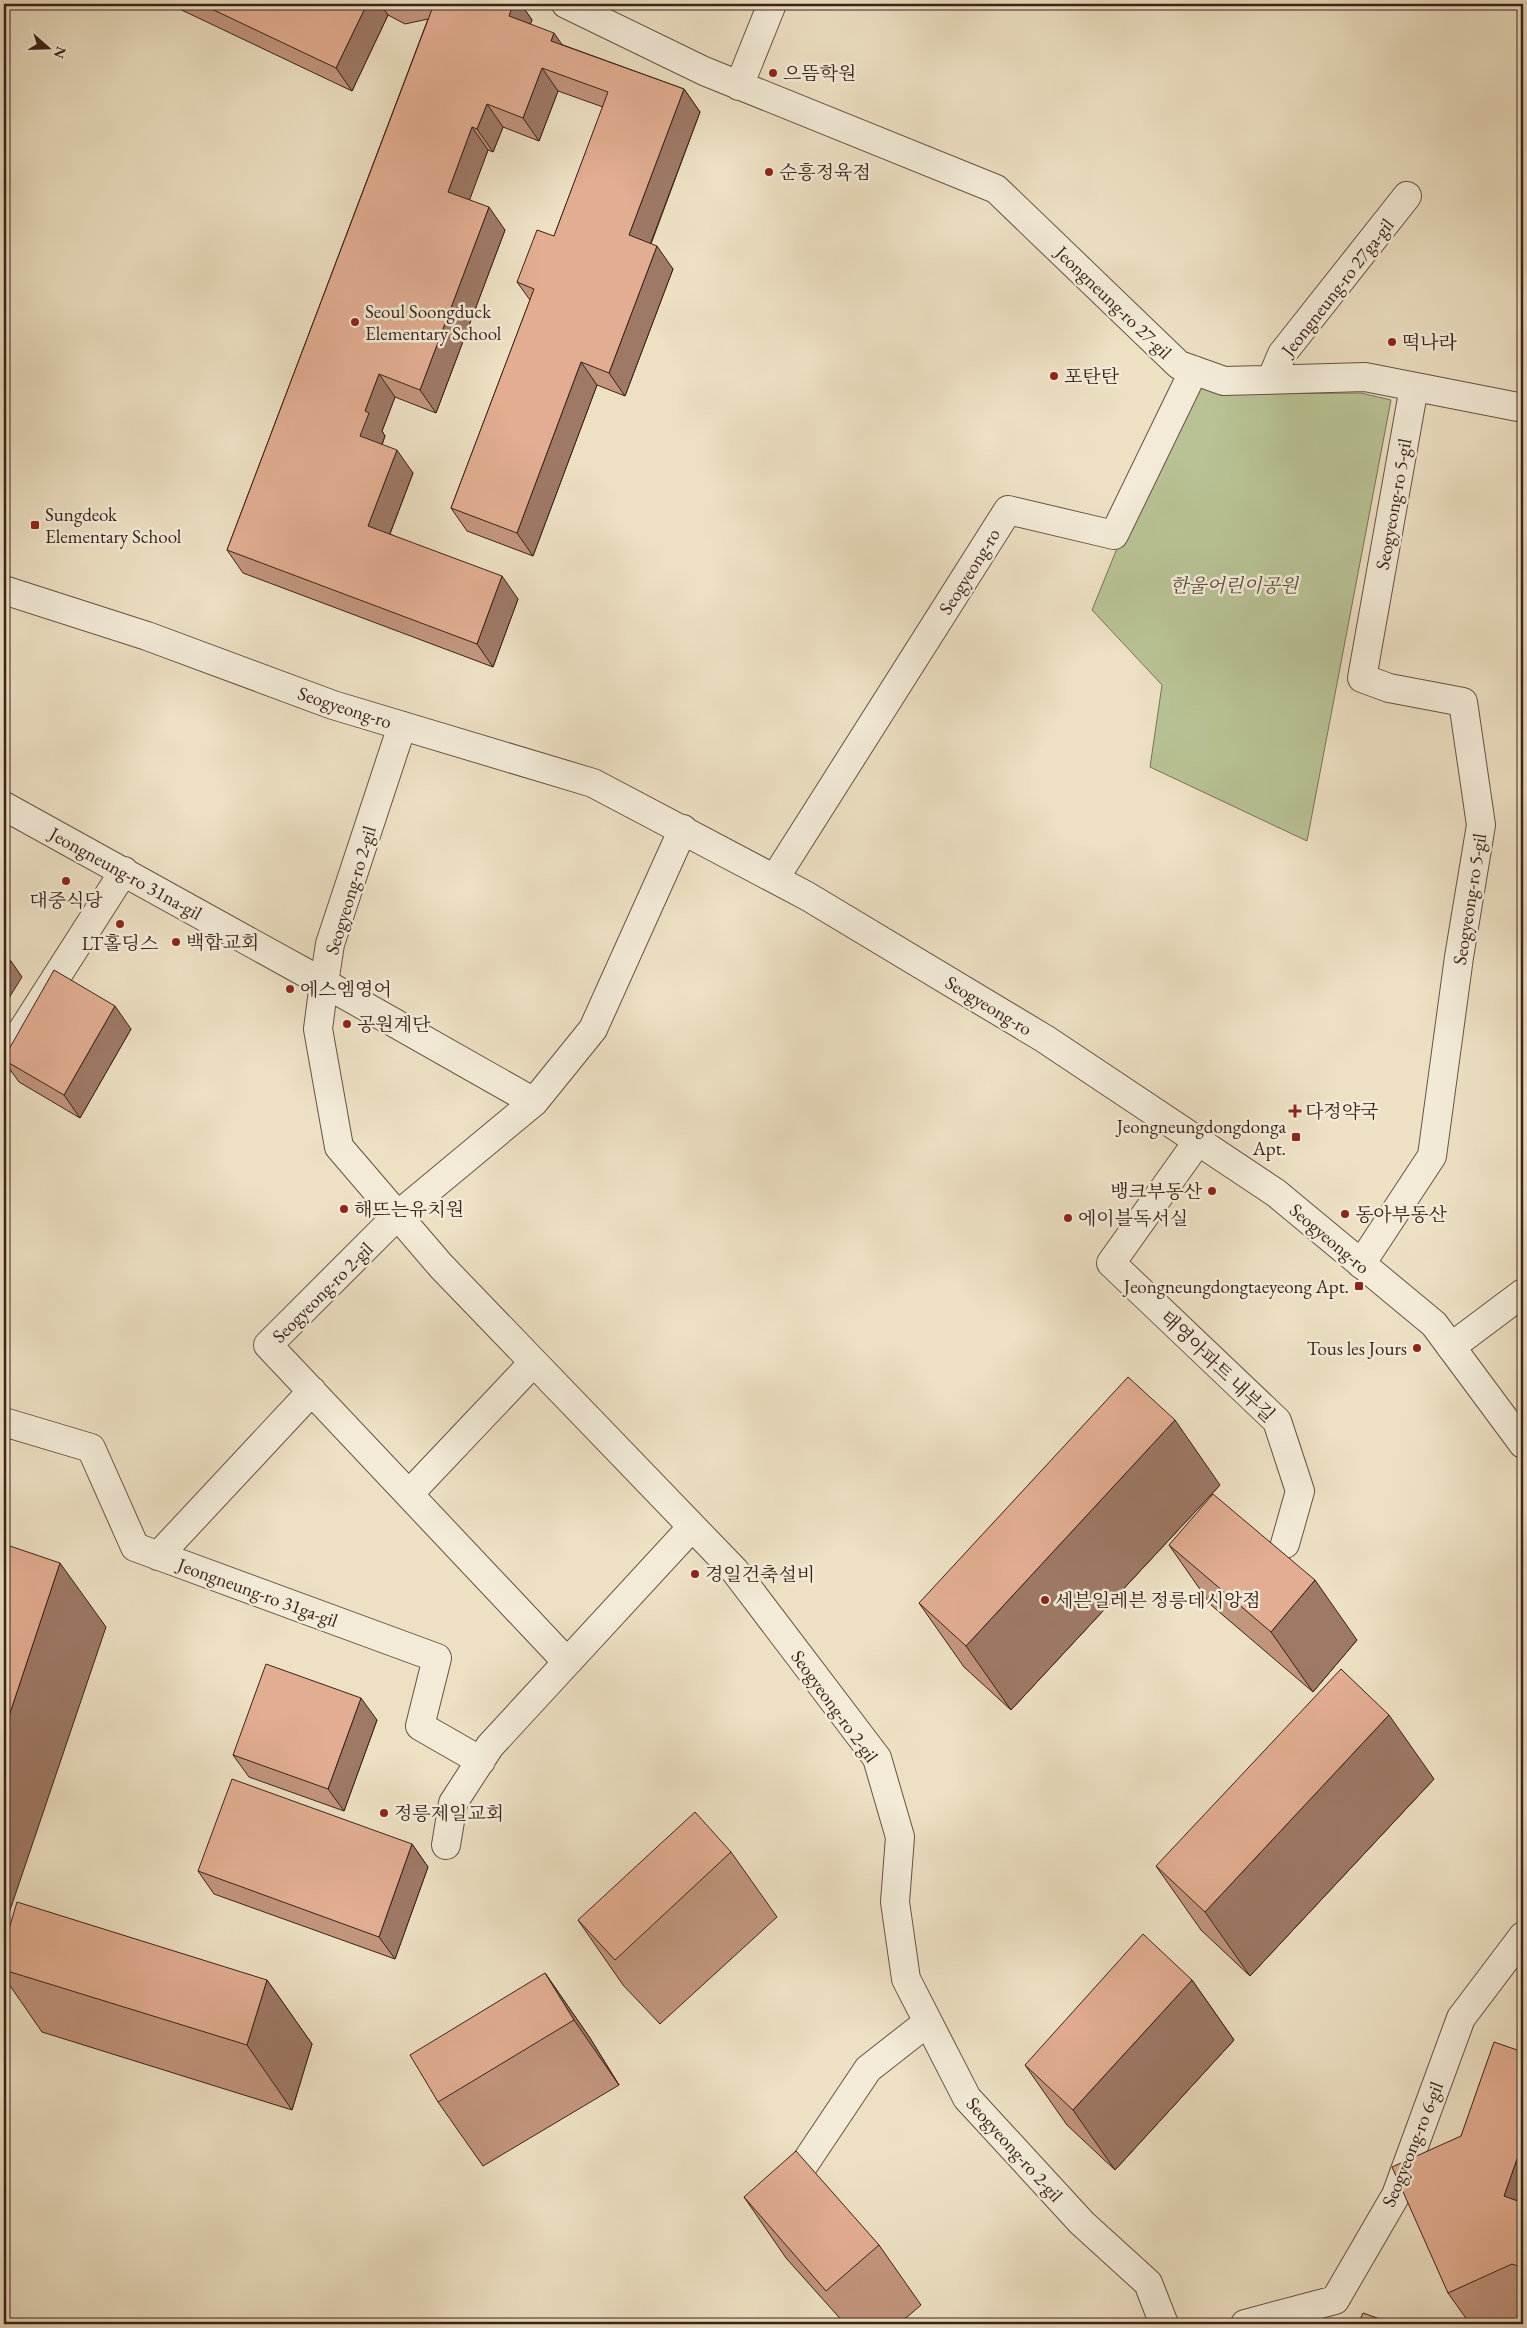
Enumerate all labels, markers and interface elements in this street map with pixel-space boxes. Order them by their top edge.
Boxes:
north arrow [22,22,72,72]
text: N [50,44,71,61]
place label: 으뜸학원 [783,61,856,86]
marker: 으뜸학원 [767,67,779,79]
place label: 순흥정육점 [779,160,871,185]
marker: 순흥정육점 [763,166,775,178]
street label: Jeongneung-ro 27ga-gil [1274,213,1399,363]
street label: Jeongneung-ro 27-gil [1049,239,1178,365]
place label: Seoul Soongduck Elementary School [365,299,502,346]
marker: Seoul Soongduck Elementary School [349,316,361,328]
place label: 떡나라 [1402,330,1457,355]
marker: 떡나라 [1386,336,1398,348]
place label: 포탄탄 [1064,364,1120,389]
marker: 포탄탄 [1048,370,1060,382]
street label: Seogyeong-ro 5-gil [1370,436,1417,572]
place label: Sungdeok Elementary School [45,502,182,549]
marker: Sungdeok Elementary School [29,519,41,531]
street label: Seogyeong-ro [933,523,1006,619]
park label: 한울어린이공원 [1170,573,1300,598]
street label: Seogyeong-ro [295,681,395,734]
street label: Jeongneung-ro 31na-gil [43,820,207,926]
street label: Seogyeong-ro 2-gil [319,822,382,957]
street label: Seogyeong-ro 5-gil [1447,831,1492,967]
marker: 대중식당 [60,875,72,887]
place label: 대중식당 [29,888,103,913]
marker: LT홀딩스 [114,918,126,930]
place label: 백합교회 [186,930,259,955]
place label: LT홀딩스 [82,931,158,956]
marker: 백합교회 [170,936,182,948]
street label: Seogyeong-ro [941,970,1037,1041]
place label: 에스엠영어 [300,977,392,1002]
marker: 에스엠영어 [284,983,296,995]
place label: 공원계단 [357,1012,431,1037]
marker: 공원계단 [341,1018,353,1030]
place label: 다정약국 [1305,1099,1378,1124]
marker: 다정약국 [1289,1105,1301,1117]
place label: Jeongneungdongdonga Apt. [1115,1114,1286,1161]
marker: Jeongneungdongdonga Apt. [1290,1131,1302,1143]
place label: 뱅크부동산 [1110,1179,1203,1204]
marker: 뱅크부동산 [1206,1185,1218,1197]
place label: 해뜨는유치원 [354,1197,464,1222]
street label: Seogyeong-ro [1284,1197,1375,1279]
place label: 동아부동산 [1355,1202,1447,1227]
marker: 해뜨는유치원 [338,1203,350,1215]
place label: 에이블독서실 [1078,1206,1188,1231]
marker: 동아부동산 [1339,1208,1351,1220]
marker: 에이블독서실 [1062,1212,1074,1224]
street label: Seogyeong-ro 2-gil [266,1236,379,1348]
place label: Jeongneungdongtaeyeong Apt. [1122,1274,1349,1299]
marker: Jeongneungdongtaeyeong Apt. [1353,1280,1365,1292]
street label: 태영아파트 내부길 [1155,1305,1281,1428]
place label: Tous les Jours [1307,1336,1407,1361]
marker: Tous les Jours [1411,1342,1423,1354]
street label: Jeongneung-ro 31ga-gil [172,1551,342,1633]
place label: 경일건축설비 [705,1562,815,1587]
marker: 경일건축설비 [689,1568,701,1580]
place label: 세븐일레븐 정릉데시앙점 [1055,1588,1261,1613]
marker: 세븐일레븐 정릉데시앙점 [1039,1594,1051,1606]
street label: Seogyeong-ro 2-gil [785,1645,884,1768]
place label: 정릉제일교회 [394,1801,504,1826]
marker: 정릉제일교회 [378,1807,390,1819]
street label: Seogyeong-ro 6-gil [1376,2077,1449,2211]
street label: Seogyeong-ro 2-gil [961,2092,1069,2207]

